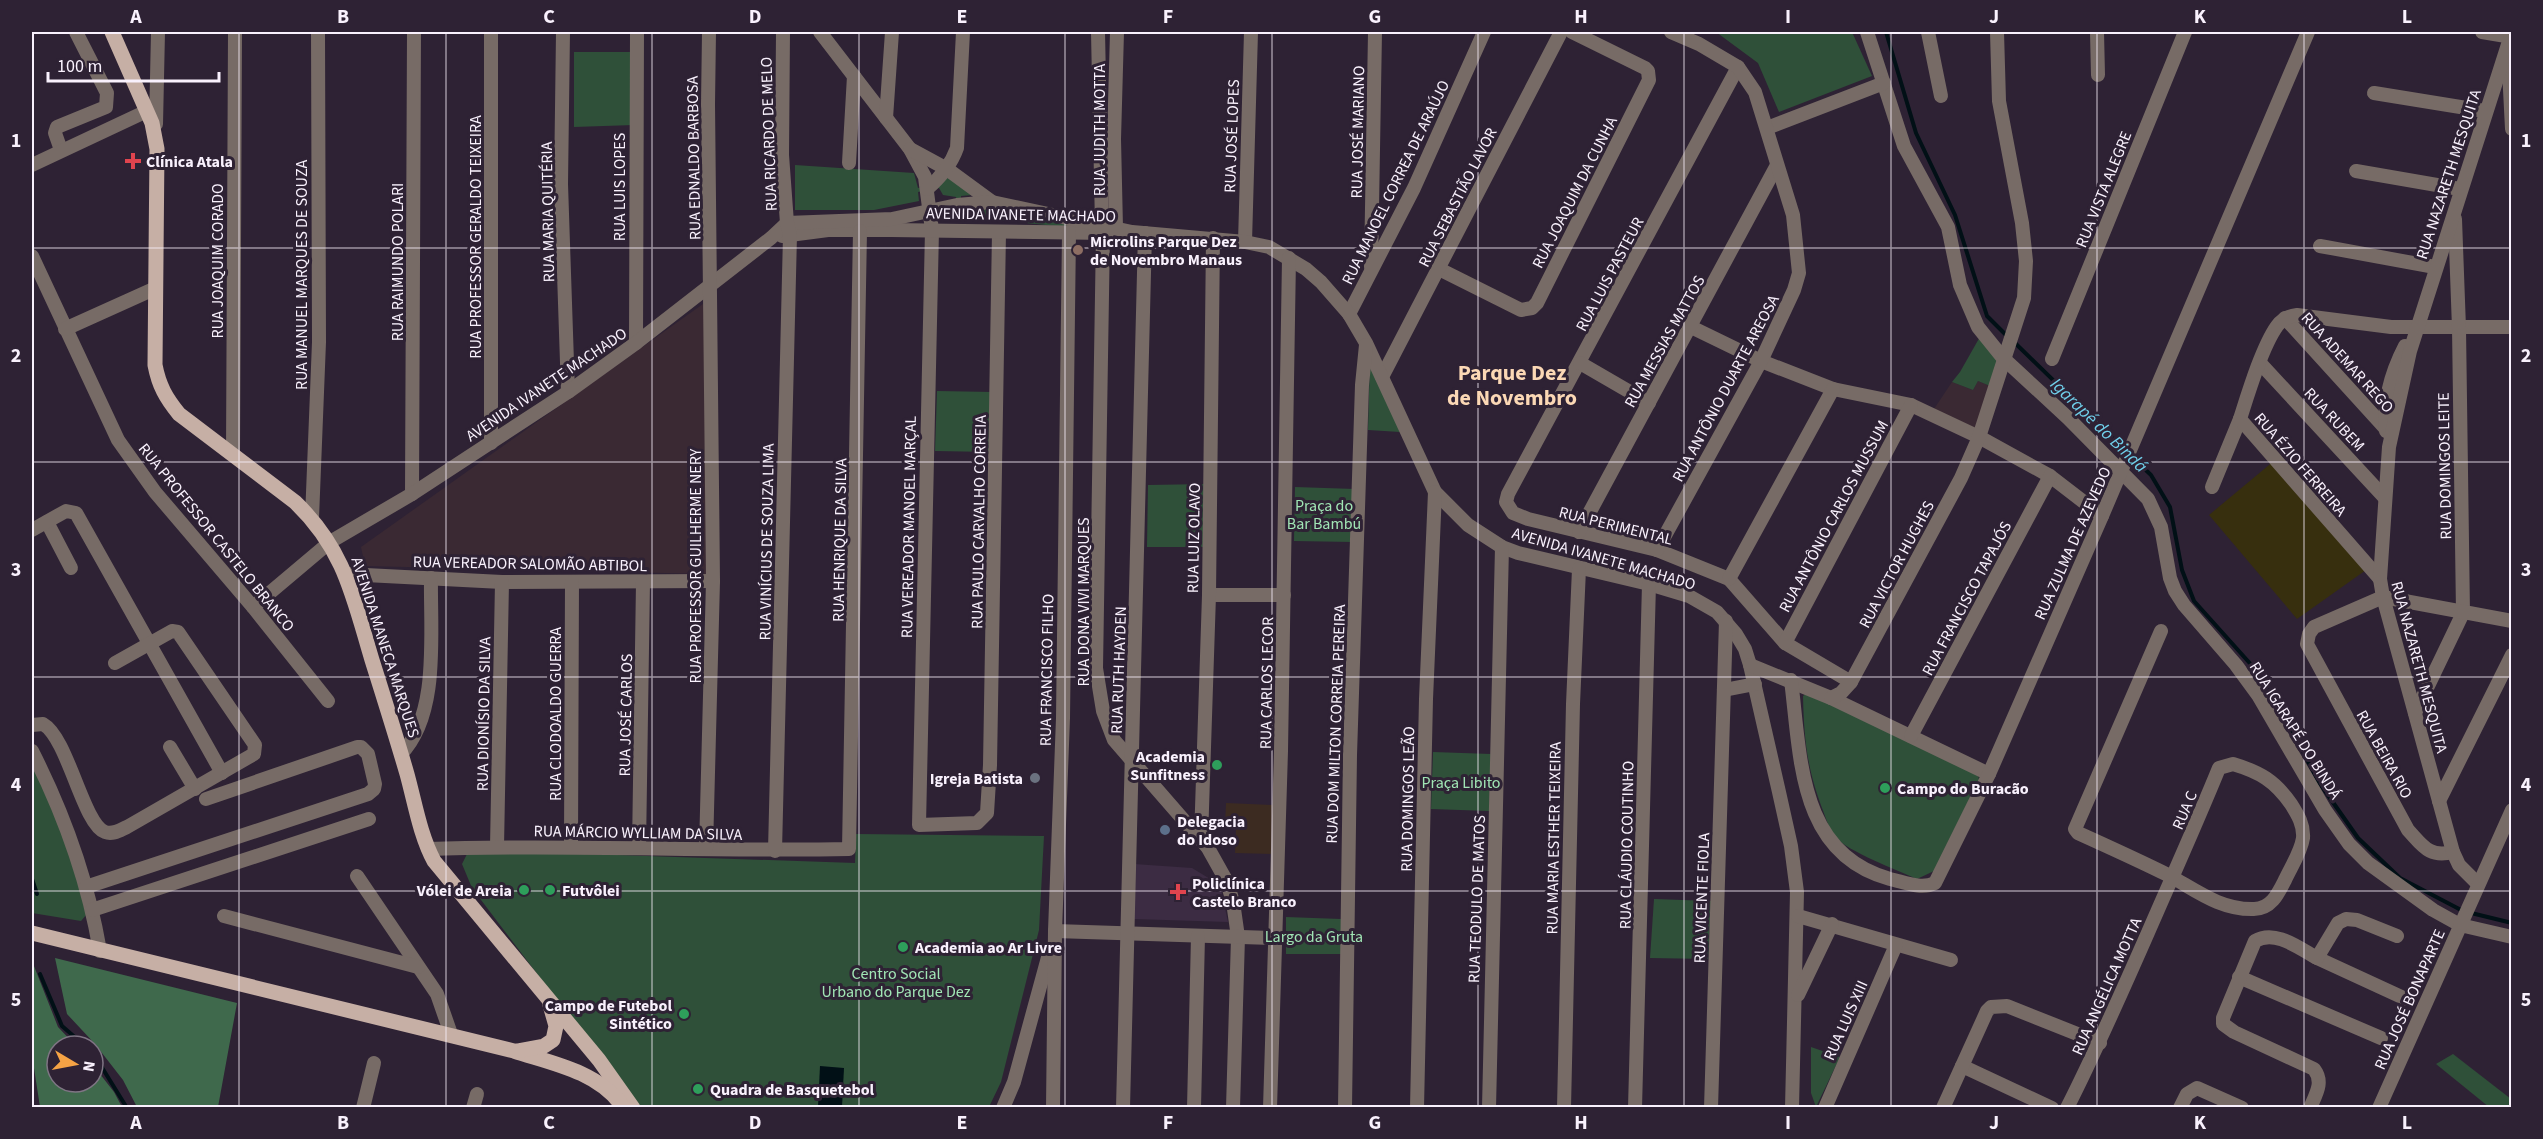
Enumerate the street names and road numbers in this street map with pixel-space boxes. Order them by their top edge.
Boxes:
street label: RUA RICARDO DE MELO [755,56,783,212]
street label: RUA JUDITH MOTTA [1089,64,1111,196]
street label: RUA JOSÉ MARIANO [1346,65,1370,199]
street label: RUA EDNALDO BARBOSA [682,75,706,240]
street label: RUA MANOEL CORREA DE ARAÚJO [1337,76,1455,288]
street label: RUA JOSÉ LOPES [1219,79,1245,193]
street label: RUA NAZARETH MESQUITA [2411,86,2487,262]
street label: RUA JOAQUIM DA CUNHA [1527,112,1623,272]
street label: RUA PROFESSOR GERALDO TEIXEIRA [465,115,487,359]
street label: RUA SEBASTIÃO LAVOR [1413,124,1503,271]
street label: RUA VISTA ALEGRE [2071,128,2137,251]
street label: RUA LUIS LOPES [609,133,631,241]
street label: RUA MARIA QUITÉRIA [536,141,560,283]
street label: RUA MANUEL MARQUES DE SOUZA [291,160,313,390]
street label: RUA JOAQUIM CORADO [207,183,229,339]
street label: RUA RAIMUNDO POLARI [387,183,409,341]
street label: AVENIDA IVANETE MACHADO [926,202,1116,228]
street label: RUA LUIS PASTEUR [1571,214,1649,335]
street label: RUA MESSIAS MATTOS [1619,271,1710,412]
street label: RUA ANTÔNIO DUARTE AREOSA [1667,291,1785,486]
street label: RUA ADEMAR REGO [2296,307,2398,418]
street label: AVENIDA IVANETE MACHADO [462,323,631,447]
street label: RUA RUBEM [2299,383,2370,456]
street label: RUA DOMINGOS LEITE [2433,392,2457,540]
street label: RUA ÉZIO FERREIRA [2249,408,2352,522]
street label: RUA VEREADOR MANOEL MARÇAL [896,415,922,638]
street label: RUA PAULO CARVALHO CORREIA [966,415,992,629]
street label: RUA ANTÔNIO CARLOS MUSSUM [1774,417,1894,616]
street label: RUA PROFESSOR CASTELO BRANCO [133,439,299,637]
street label: RUA VINÍCIUS DE SOUZA LIMA [754,443,780,641]
street label: RUA PROFESSOR GUILHERME NERY [685,448,707,683]
street label: RUA HENRIQUE DA SILVA [828,458,852,622]
street label: RUA ZULMA DE AZEVEDO [2029,463,2117,623]
street label: RUA LUIZ OLAVO [1182,483,1206,593]
street label: RUA VICTOR HUGHES [1854,497,1940,632]
street label: RUA PERIMENTAL [1556,501,1675,551]
street label: RUA DONA VIVI MARQUES [1073,517,1095,687]
street label: RUA FRANCISCO TAPAJÓS [1917,517,2017,680]
street label: AVENIDA IVANETE MACHADO [1509,522,1698,596]
street label: RUA VEREADOR SALOMÃO ABTIBOL [413,551,647,577]
street label: AVENIDA MANECA MARQUES [345,554,425,740]
street label: RUA NAZARETH MESQUITA [2385,579,2453,756]
street label: RUA FRANCISCO FILHO [1035,594,1059,746]
street label: RUA DOM MILTON CORREIA PEREIRA [1321,604,1351,844]
street label: RUA RUTH HAYDEN [1106,606,1132,734]
street label: RUA CARLOS LECOR [1255,617,1279,749]
street label: RUA CLODOALDO GUERRA [545,627,567,801]
street label: RUA DIONÍSIO DA SILVA [472,636,496,791]
street label: RUA JOSÉ CARLOS [614,653,638,777]
street label: RUA IGARAPÉ DO BINDÁ [2244,658,2347,804]
street label: RUA BEIRA RIO [2351,706,2417,803]
street label: RUA DOMINGOS LEÃO [1396,726,1420,872]
street label: RUA MARIA ESTHER TEIXEIRA [1541,741,1567,935]
street label: RUA CLÁUDIO COUTINHO [1615,761,1639,929]
street label: RUA C [2167,788,2203,833]
street label: RUA TEODULO DE MATOS [1463,815,1491,984]
street label: RUA MÁRCIO WYLLIAM DA SILVA [533,820,743,846]
street label: RUA VICENTE FIOLA [1689,832,1715,964]
street label: RUA ANGÉLICA MOTTA [2067,914,2147,1059]
street label: RUA JOSÉ BONAPARTE [2369,926,2451,1073]
street label: RUA LUIS XIII [1818,977,1873,1064]

